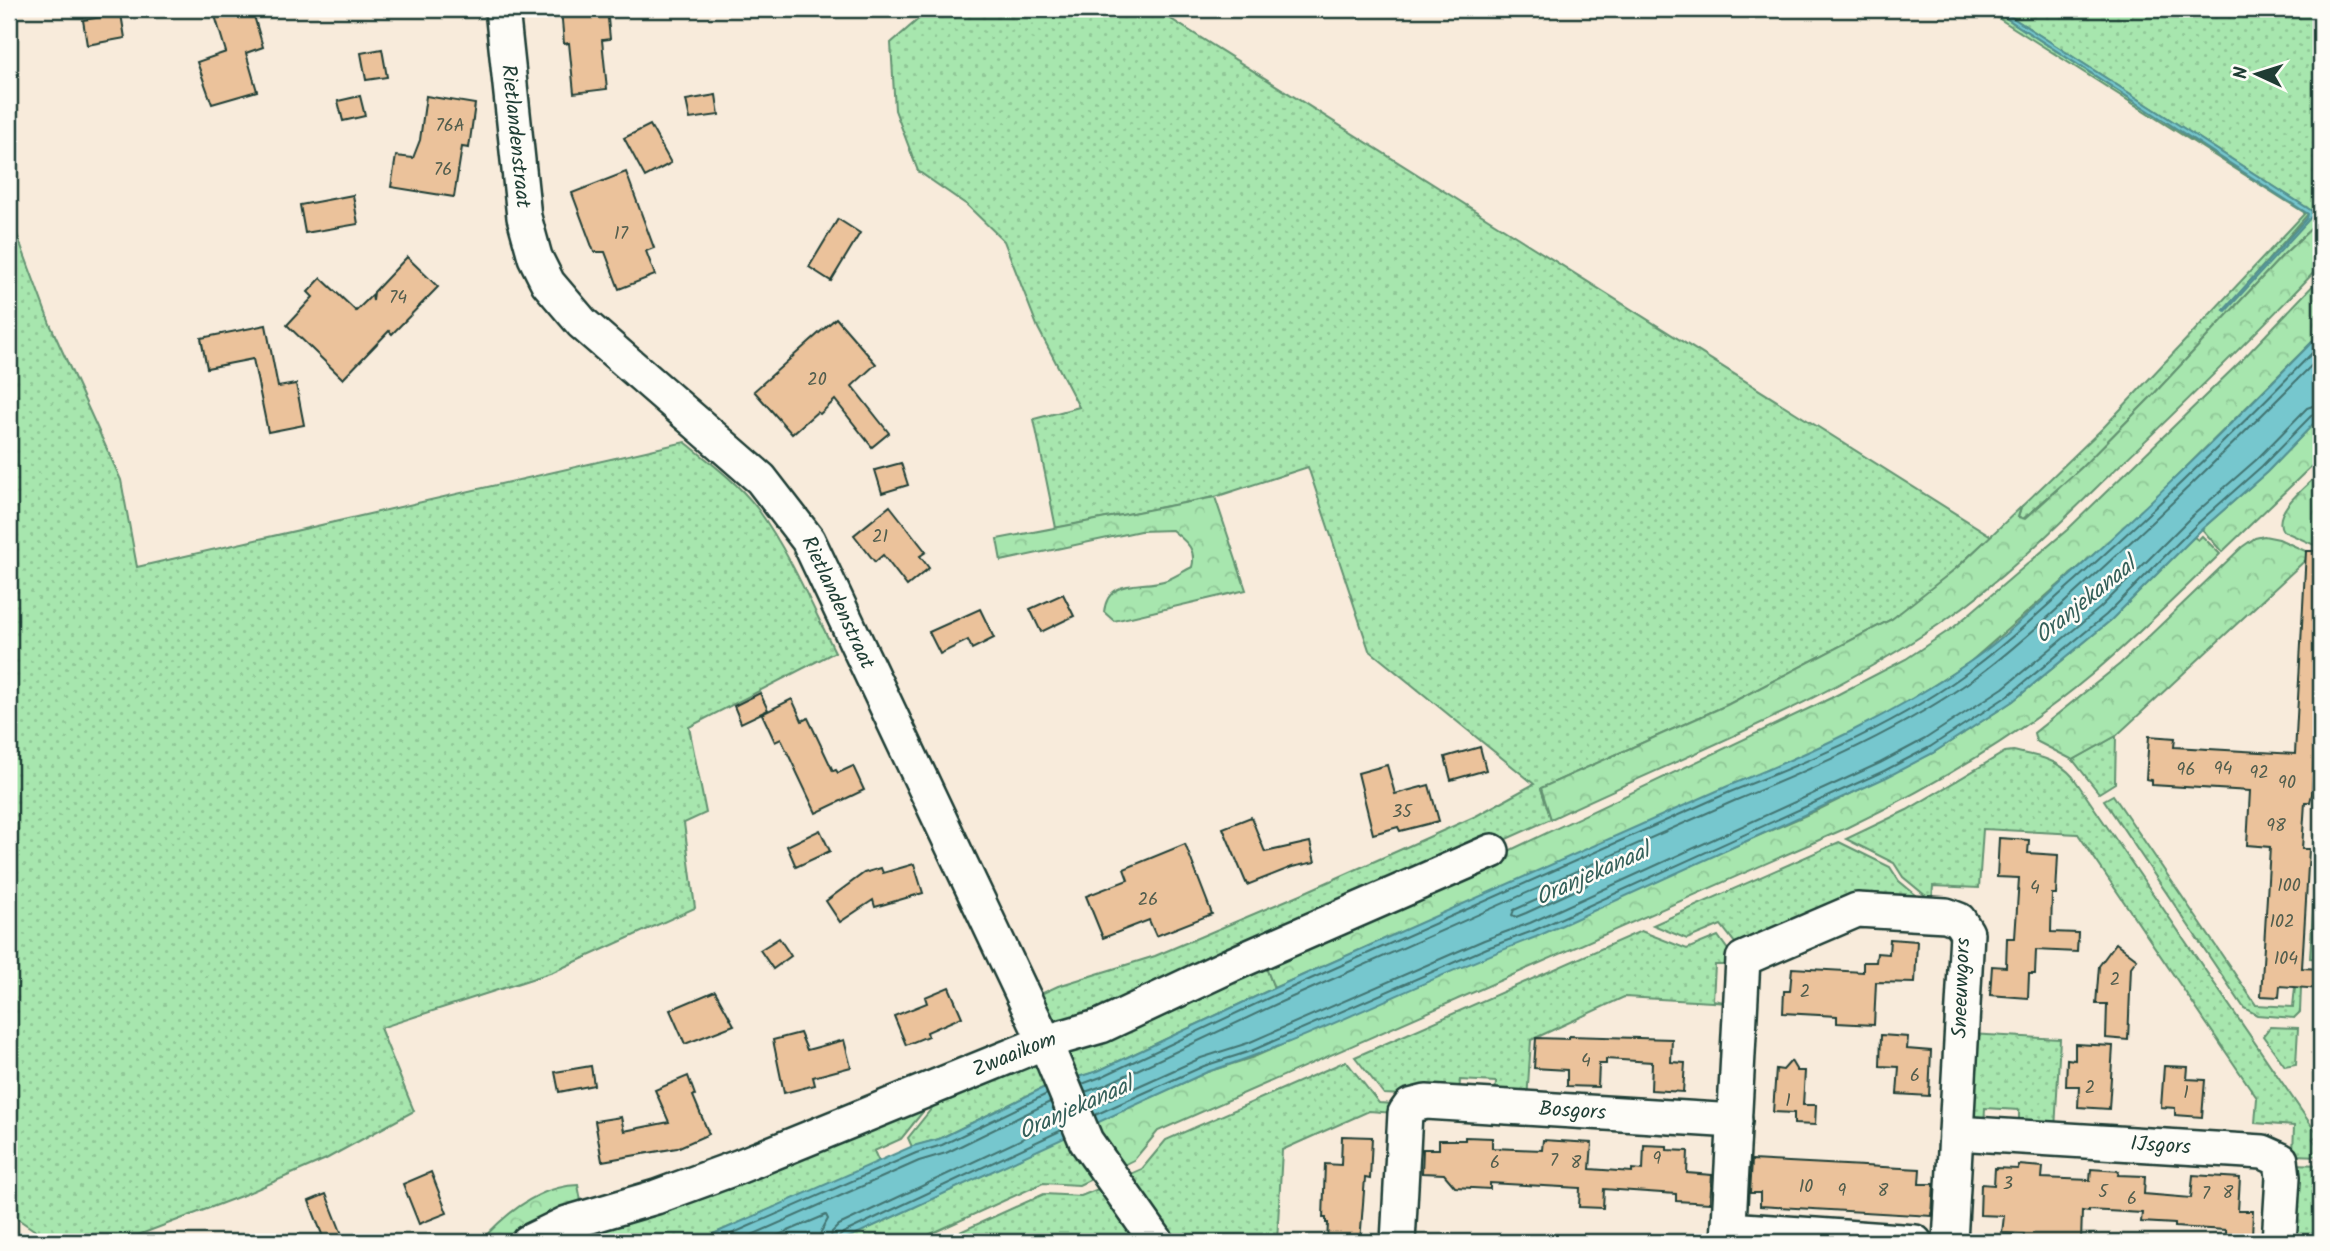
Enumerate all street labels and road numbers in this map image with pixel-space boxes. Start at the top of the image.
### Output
street label: Rietlandenstraat [491,63,540,211]
street label: Rietlandenstraat [792,530,884,676]
street label: Sneeuwgors [1944,937,1980,1039]
street label: Zwaaikom [968,1023,1060,1086]
street label: Bosgors [1538,1092,1607,1130]
street label: IJsgors [2129,1127,2192,1164]

